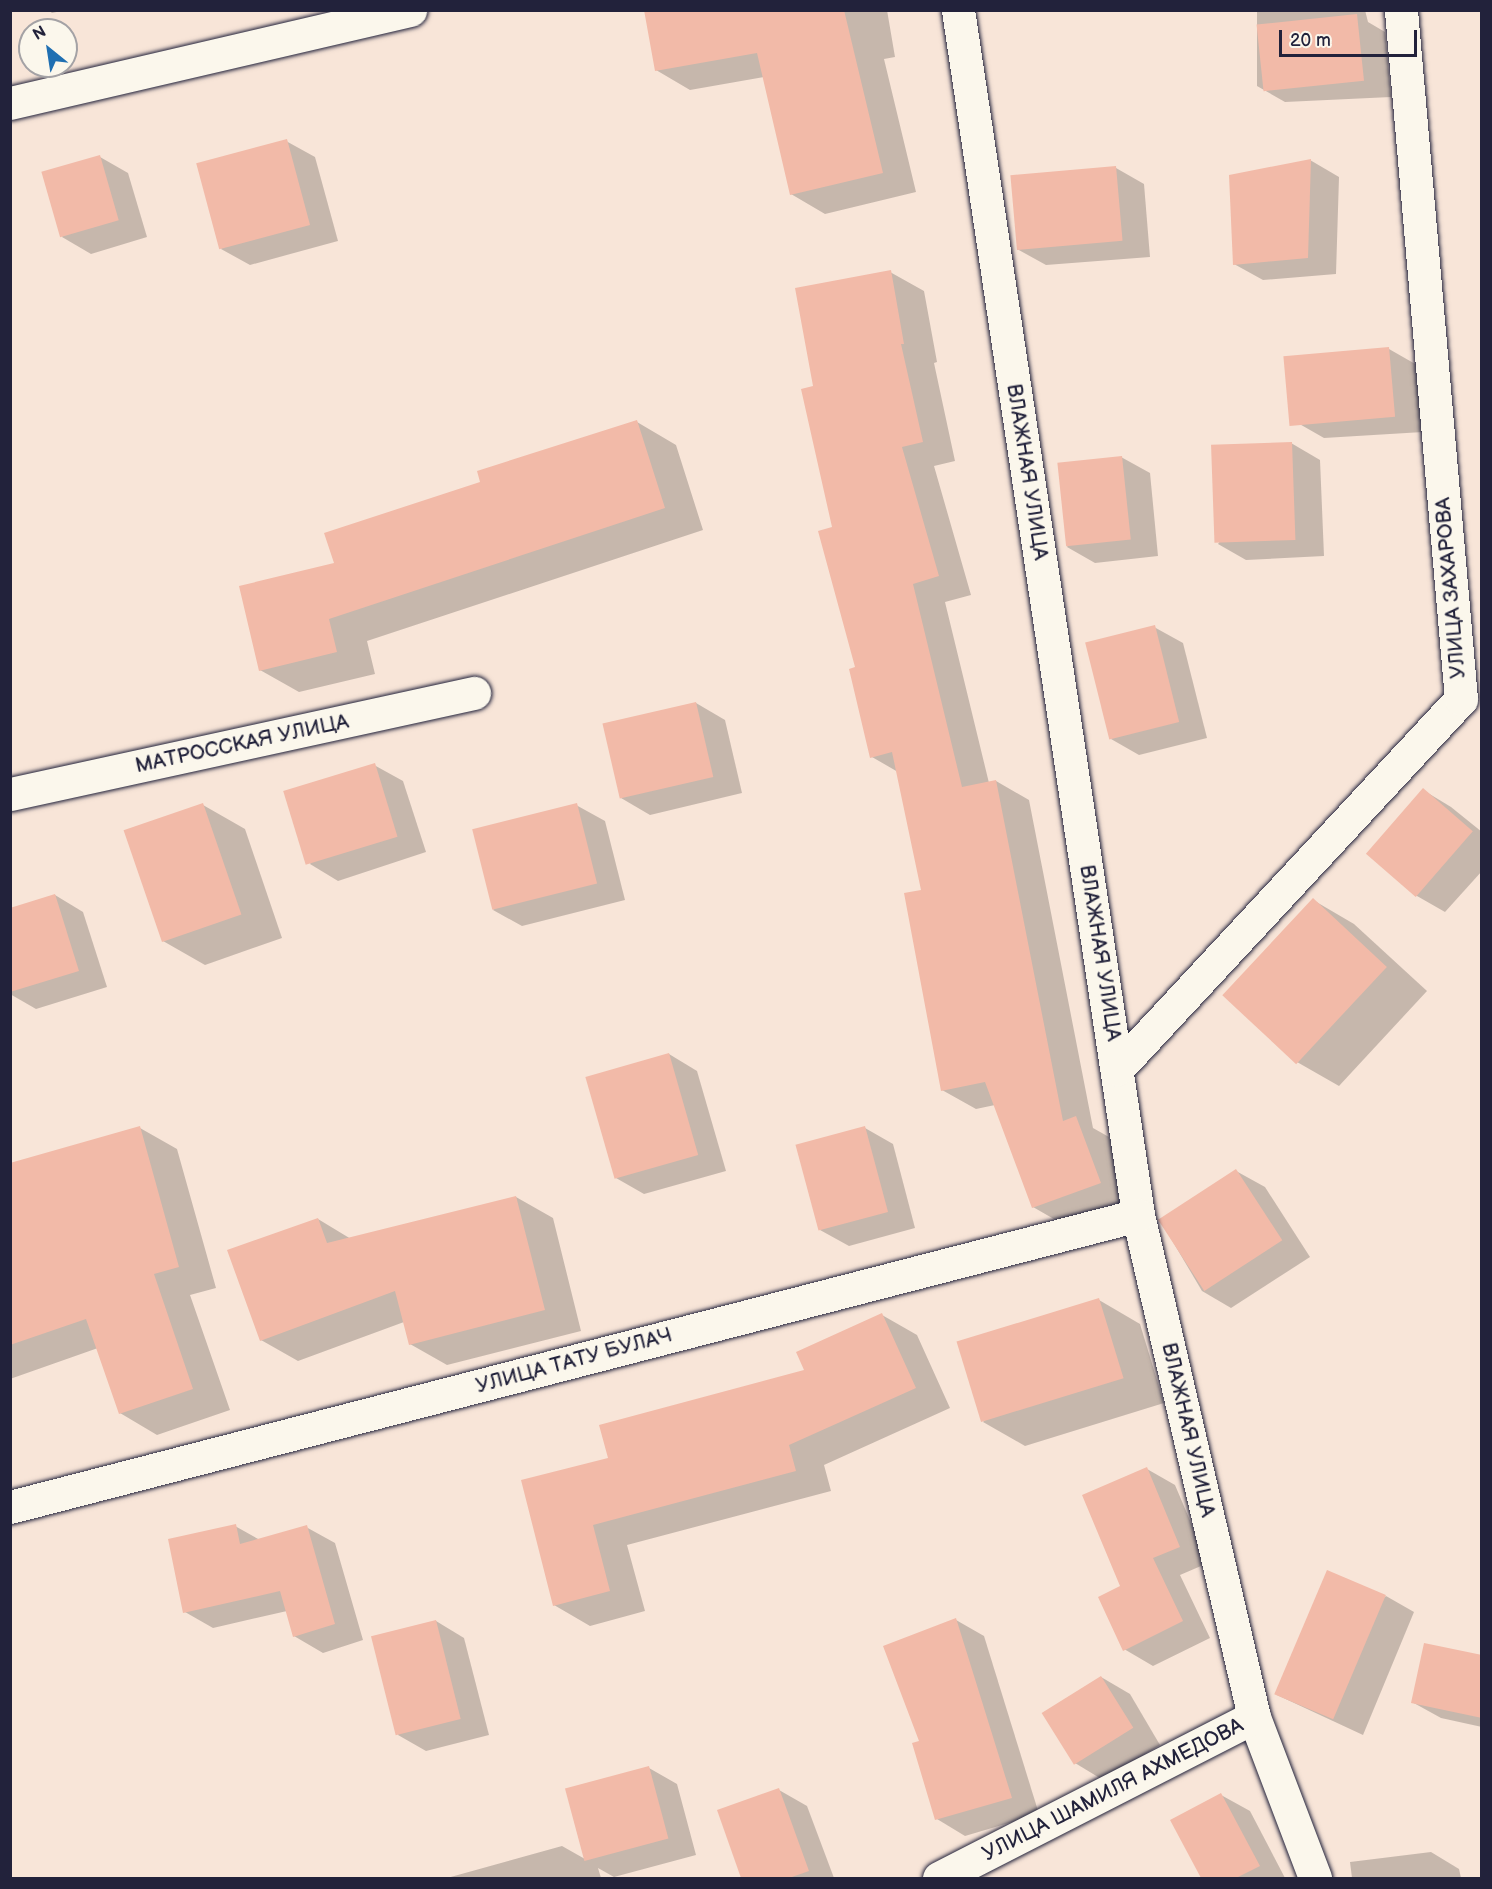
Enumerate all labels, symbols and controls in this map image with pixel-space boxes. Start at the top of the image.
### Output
north arrow [18,18,78,78]
scale bar [1282,18,1420,56]
text: N [30,22,50,45]
text: 20 m [1290,30,1331,51]
street label: ВЛАЖНАЯ УЛИЦА [1001,382,1053,562]
street label: УЛИЦА ЗАХАРОВА [1431,496,1471,680]
street label: МАТРОССКАЯ УЛИЦА [133,709,351,779]
street label: ВЛАЖНАЯ УЛИЦА [1074,863,1126,1043]
street label: УЛИЦА ТАТУ БУЛАЧ [473,1323,675,1399]
street label: ВЛАЖНАЯ УЛИЦА [1156,1340,1220,1520]
street label: УЛИЦА ШАМИЛЯ АХМЕДОВА [978,1713,1248,1867]

